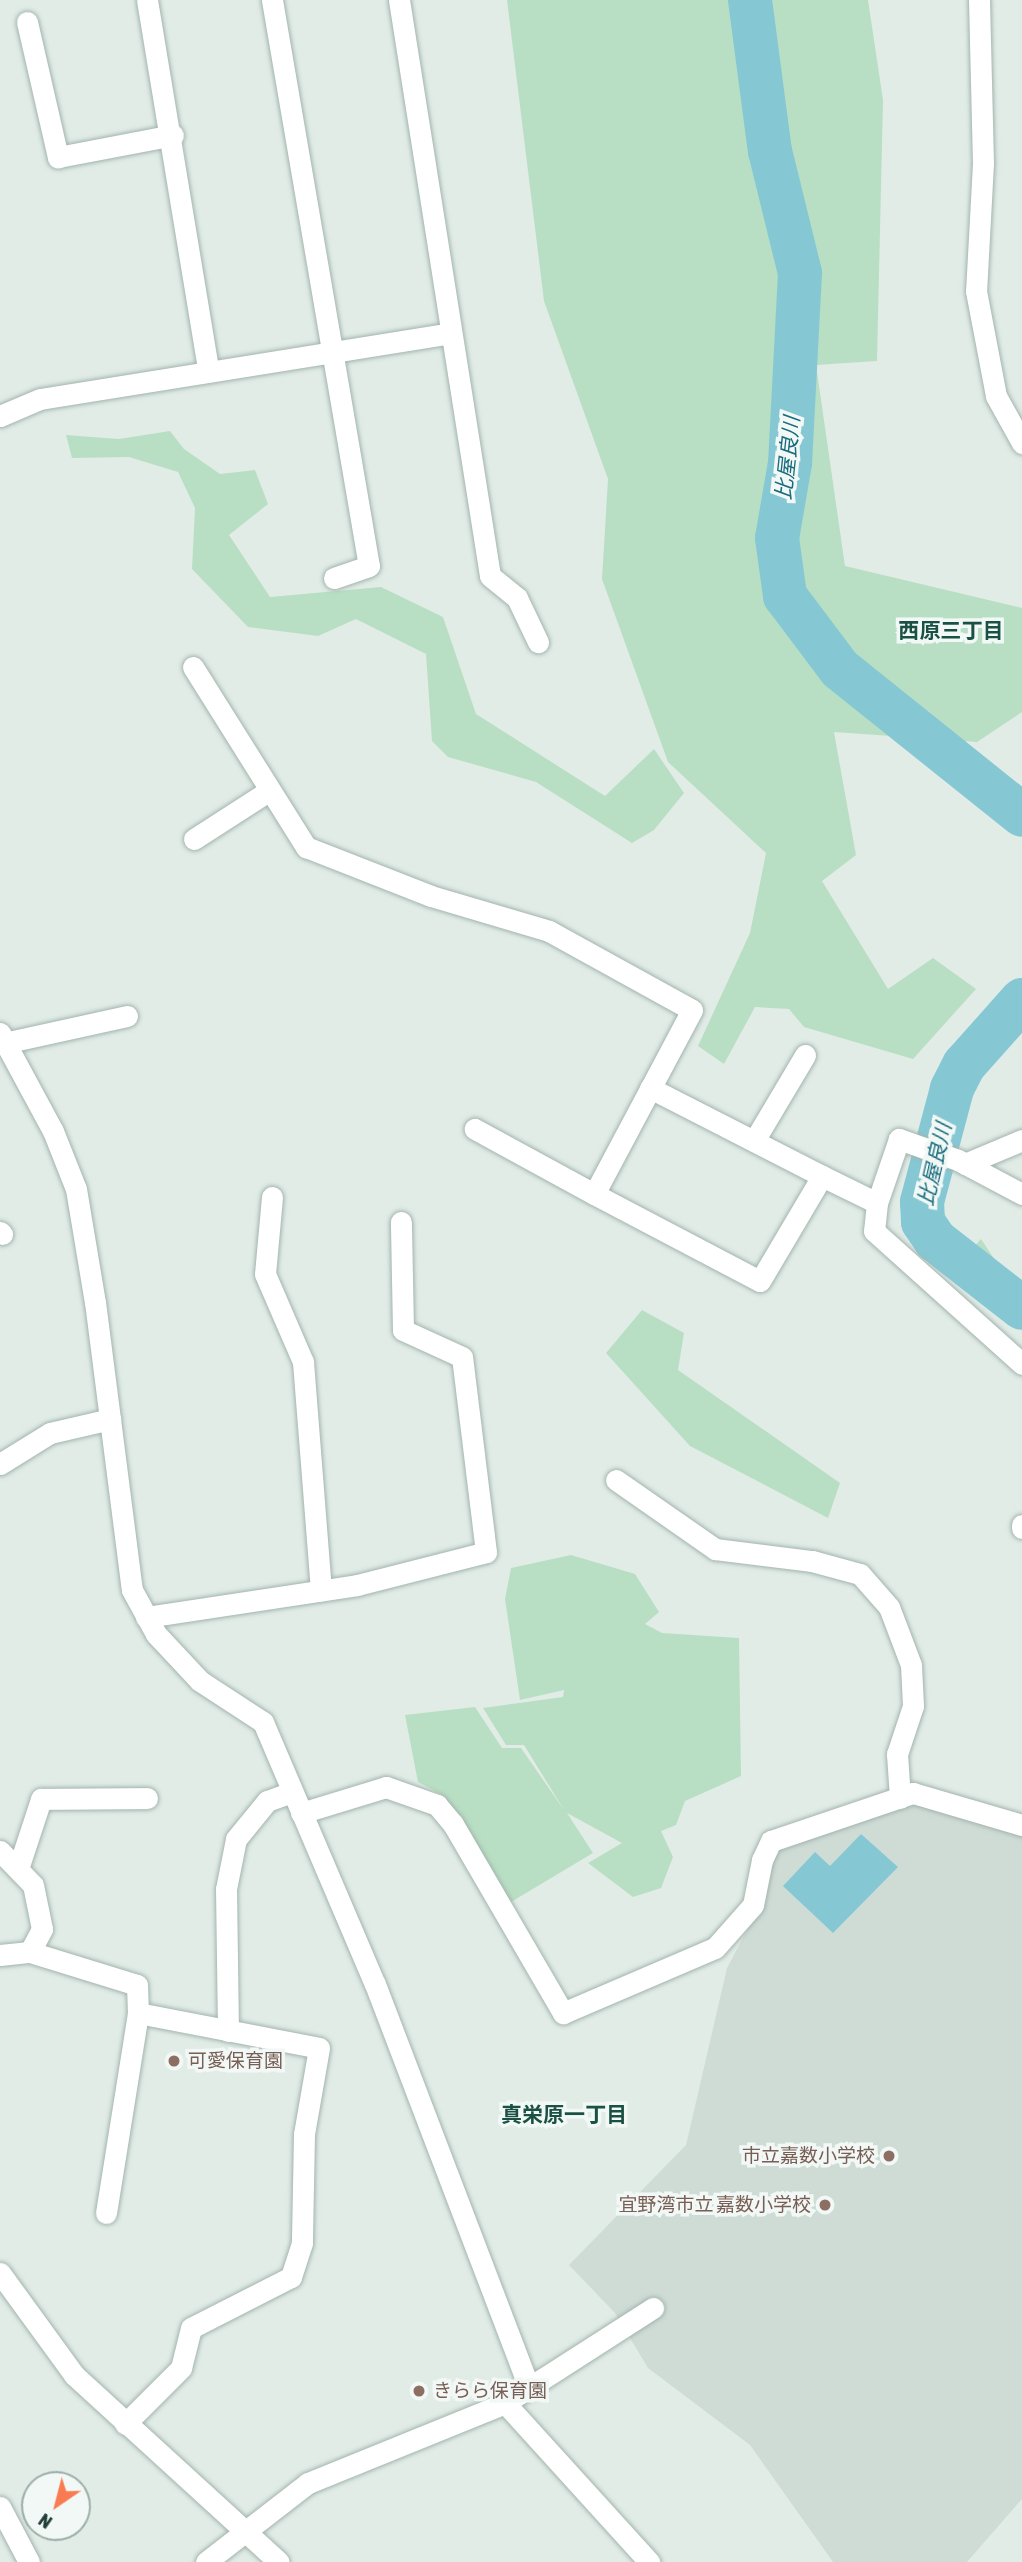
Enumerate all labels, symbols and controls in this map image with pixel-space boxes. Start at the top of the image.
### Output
water label: 比屋良川 [770,415,804,501]
district label: 西原三丁目 [899,617,1003,643]
water label: 比屋良川 [912,1120,956,1208]
place label: 可愛保育園 [188,2050,283,2072]
marker: 可愛保育園 [166,2053,182,2069]
district label: 真栄原一丁目 [501,2101,627,2127]
place label: 市立嘉数小学校 [742,2145,875,2167]
marker: 市立嘉数小学校 [881,2148,897,2164]
place label: 宜野湾市立 嘉数小学校 [618,2194,811,2216]
marker: 宜野湾市立 嘉数小学校 [817,2197,833,2213]
place label: きらら保育園 [433,2380,547,2402]
marker: きらら保育園 [411,2383,427,2399]
north arrow [21,2471,91,2541]
text: N [34,2509,56,2534]

